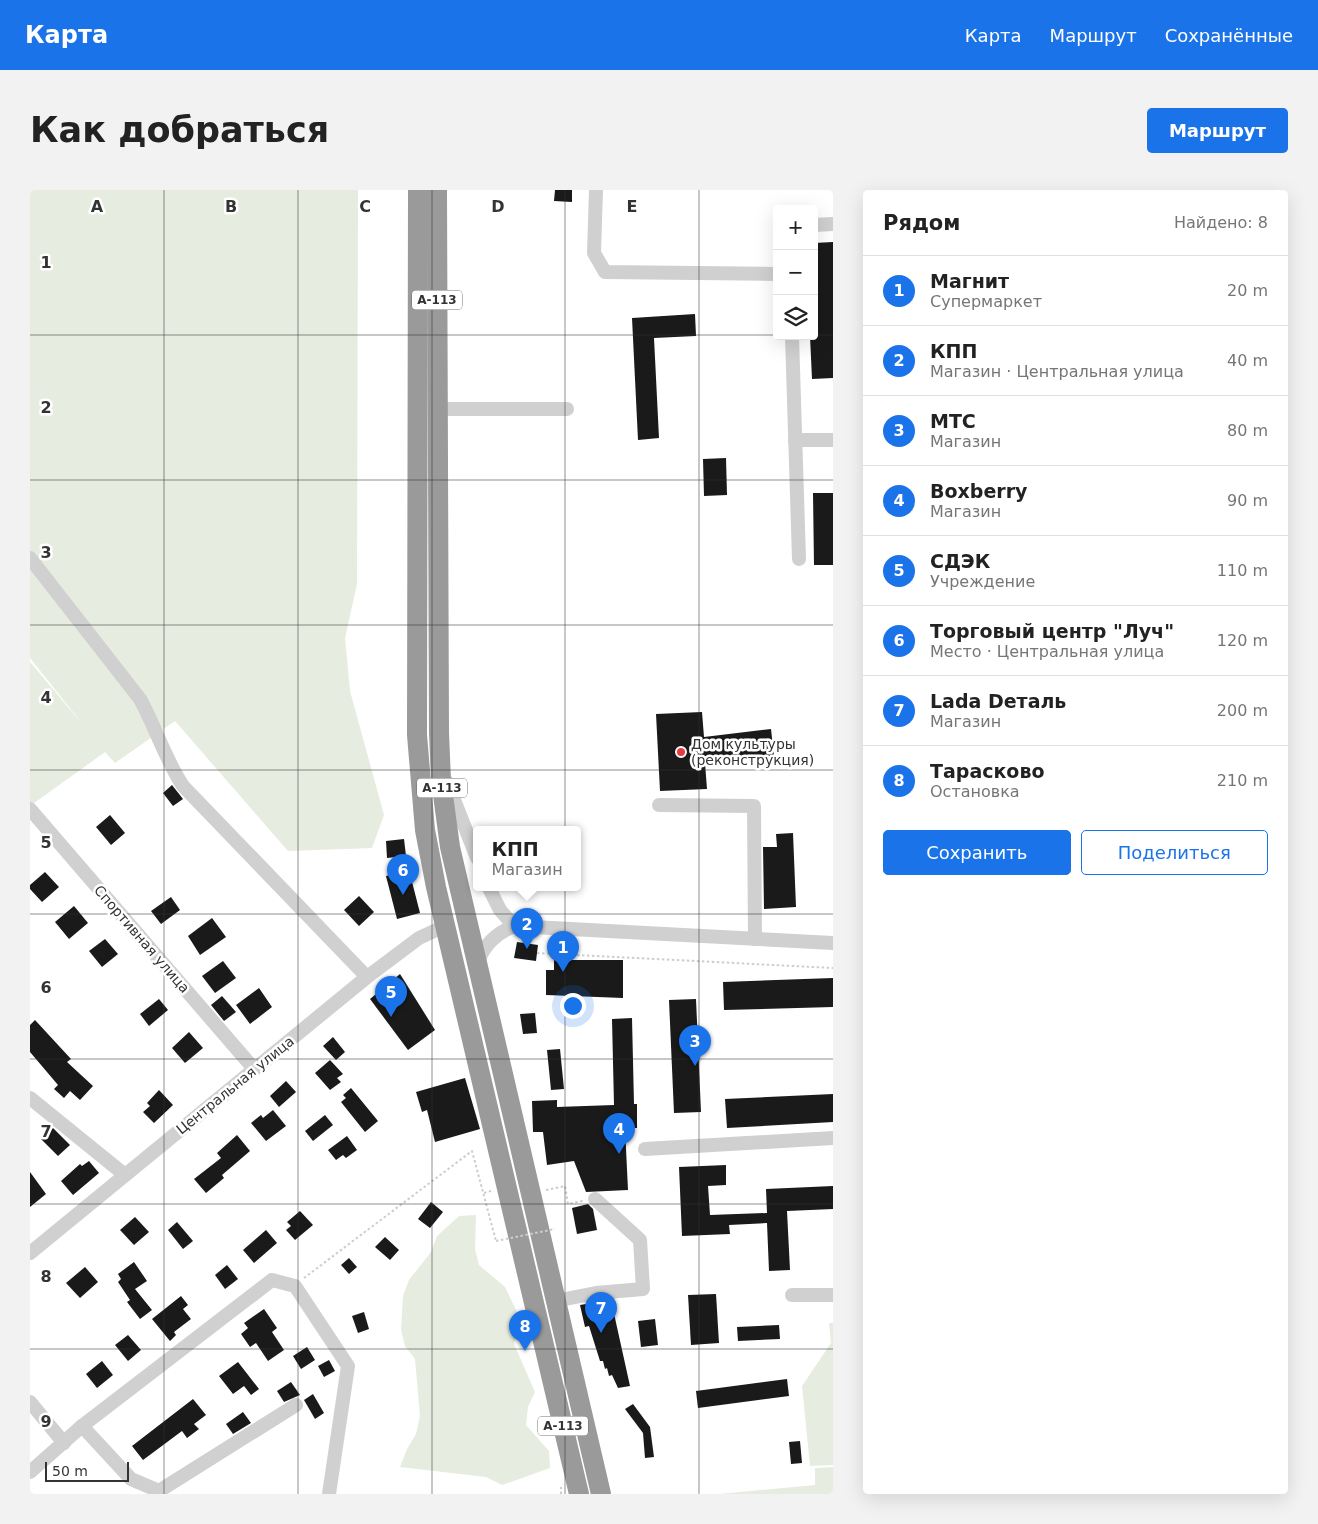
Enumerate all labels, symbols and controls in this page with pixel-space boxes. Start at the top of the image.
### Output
text: Карта [25,21,108,49]
text: Карта [965,25,1022,46]
text: Маршрут [1050,25,1137,46]
text: Сохранённые [1165,25,1293,46]
button: Маршрут [1147,108,1288,153]
text: Как добраться [30,110,329,150]
text: A [91,197,104,216]
text: B [225,197,237,216]
text: C [359,197,371,216]
text: D [491,197,505,216]
text: E [627,197,637,216]
map controls [773,205,818,340]
button: + [773,205,818,250]
text: Рядом [883,211,960,235]
text: Найдено: 8 [1174,213,1268,232]
button: − [773,250,818,295]
text: 1 [40,253,52,272]
text: Магнит [930,270,1009,292]
text: 1 [893,281,905,300]
text: 20 m [1227,281,1268,300]
road number: А-113 [412,290,462,310]
text: Супермаркет [930,292,1042,311]
button: layers [773,295,818,340]
text: КПП [930,340,977,362]
text: 2 [893,351,905,370]
text: 40 m [1227,351,1268,370]
text: Магазин · Центральная улица [930,362,1184,381]
text: 2 [40,398,52,417]
text: МТС [930,410,976,432]
text: 3 [893,421,905,440]
text: 80 m [1227,421,1268,440]
text: Магазин [930,432,1001,451]
text: Boxberry [930,480,1027,502]
text: 4 [893,491,905,510]
text: 90 m [1227,491,1268,510]
text: Магазин [930,502,1001,521]
text: 3 [40,543,52,562]
text: СДЭК [930,550,990,572]
text: 5 [893,561,905,580]
text: 110 m [1217,561,1268,580]
text: Учреждение [930,572,1035,591]
text: Торговый центр "Луч" [930,620,1174,642]
text: 6 [893,631,905,650]
text: 120 m [1217,631,1268,650]
text: Место · Центральная улица [930,642,1164,661]
text: 4 [40,688,52,707]
text: Lada Dеталь [930,690,1066,712]
text: 7 [893,701,905,720]
text: 200 m [1217,701,1268,720]
text: Магазин [930,712,1001,731]
place label: Дом культуры (реконструкция) [691,736,814,768]
marker: Дом культуры (реконструкция) [675,746,687,758]
text: Тарасково [930,760,1045,782]
text: 8 [893,771,905,790]
text: 210 m [1217,771,1268,790]
road number: А-113 [417,778,467,798]
text: Остановка [930,782,1020,801]
popup [473,826,581,891]
button: Сохранить [883,830,1071,875]
button: Поделиться [1081,830,1268,875]
text: 5 [40,833,52,852]
text: КПП [491,838,539,860]
pin: 6 [387,854,419,895]
text: Магазин [491,860,563,879]
street label: Спортивная улица [91,882,193,996]
pin: 2 [511,908,543,949]
pin: 1 [547,931,579,972]
pin: 5 [375,976,407,1017]
text: 6 [40,978,52,997]
your location [560,993,586,1019]
pin: 3 [679,1025,711,1066]
street label: Центральная улица [173,1033,297,1137]
pin: 4 [603,1113,635,1154]
text: 7 [40,1122,52,1141]
text: 8 [40,1267,52,1286]
pin: 7 [585,1292,617,1333]
pin: 8 [509,1310,541,1351]
text: 9 [40,1412,52,1431]
road number: А-113 [538,1416,588,1436]
scale bar [45,1459,129,1482]
text: 50 m [52,1463,88,1479]

